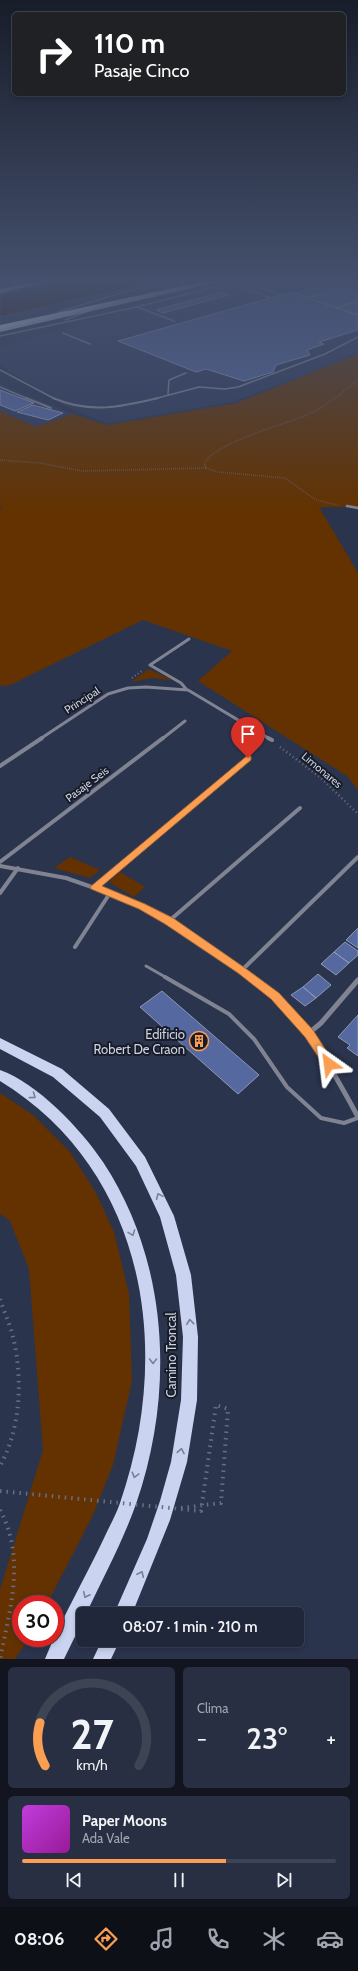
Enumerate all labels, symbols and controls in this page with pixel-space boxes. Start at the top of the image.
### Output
text: 110 m [94,26,165,60]
icon: right [28,28,80,80]
text: Pasaje Cinco [94,60,189,82]
street label: Principal [62,683,103,717]
pin [231,717,265,758]
icon: arrive [237,723,259,745]
street label: Limonares [299,749,345,791]
street label: Pasaje Seis [63,763,112,805]
place label: Edificio Robert De Craon [93,1026,185,1057]
building icon: Edificio Robert De Craon [188,1030,210,1052]
position arrow [308,1043,350,1085]
one-way arrow [28,1091,35,1098]
one-way arrow [156,1193,164,1200]
one-way arrow [127,1230,136,1237]
street label: Camino Troncal [163,1312,179,1398]
one-way arrow [186,1319,195,1325]
one-way arrow [149,1358,157,1364]
one-way arrow [177,1448,185,1454]
one-way arrow [131,1471,140,1478]
one-way arrow [136,1571,144,1578]
one-way arrow [83,1591,91,1599]
speed limit sign: 30 [12,1595,64,1647]
text: 08:07 · 1 min · 210 m [122,1618,258,1636]
text: Clima [197,1700,228,1716]
text: 27 [70,1708,113,1758]
text: 23° [246,1720,287,1757]
text: − [197,1725,207,1752]
text: + [326,1725,336,1752]
text: km/h [76,1755,107,1773]
text: Paper Moons [82,1812,167,1830]
text: Ada Vale [82,1830,130,1846]
icon: previous [63,1869,85,1891]
icon: pause [168,1869,190,1891]
icon: next [273,1869,295,1891]
icon: directions [92,1925,120,1953]
icon: music [148,1925,176,1953]
icon: phone [204,1925,232,1953]
icon: climate [260,1925,288,1953]
icon: car [316,1925,344,1953]
text: 08:06 [14,1928,64,1950]

